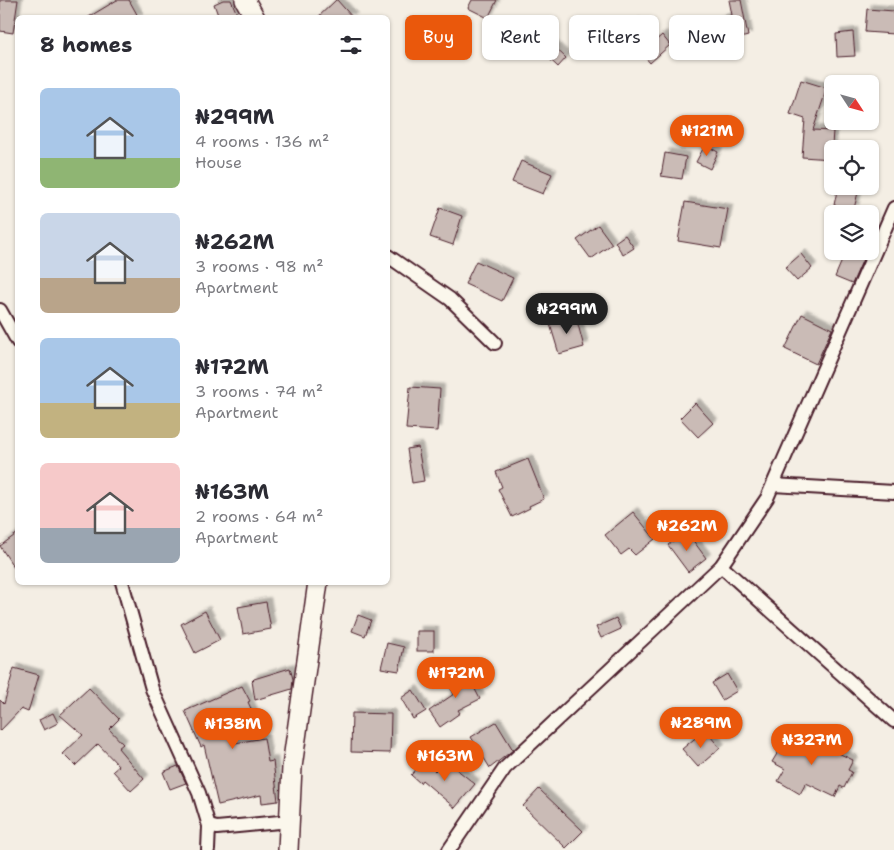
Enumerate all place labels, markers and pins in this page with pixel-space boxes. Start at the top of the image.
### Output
pin: ₦121M [672,114,742,157]
pin: ₦299M [532,292,602,335]
pin: ₦262M [652,510,722,552]
pin: ₦172M [421,656,491,699]
pin: ₦289M [666,706,736,749]
pin: ₦138M [198,708,268,750]
pin: ₦327M [777,724,847,766]
pin: ₦163M [410,740,480,782]

